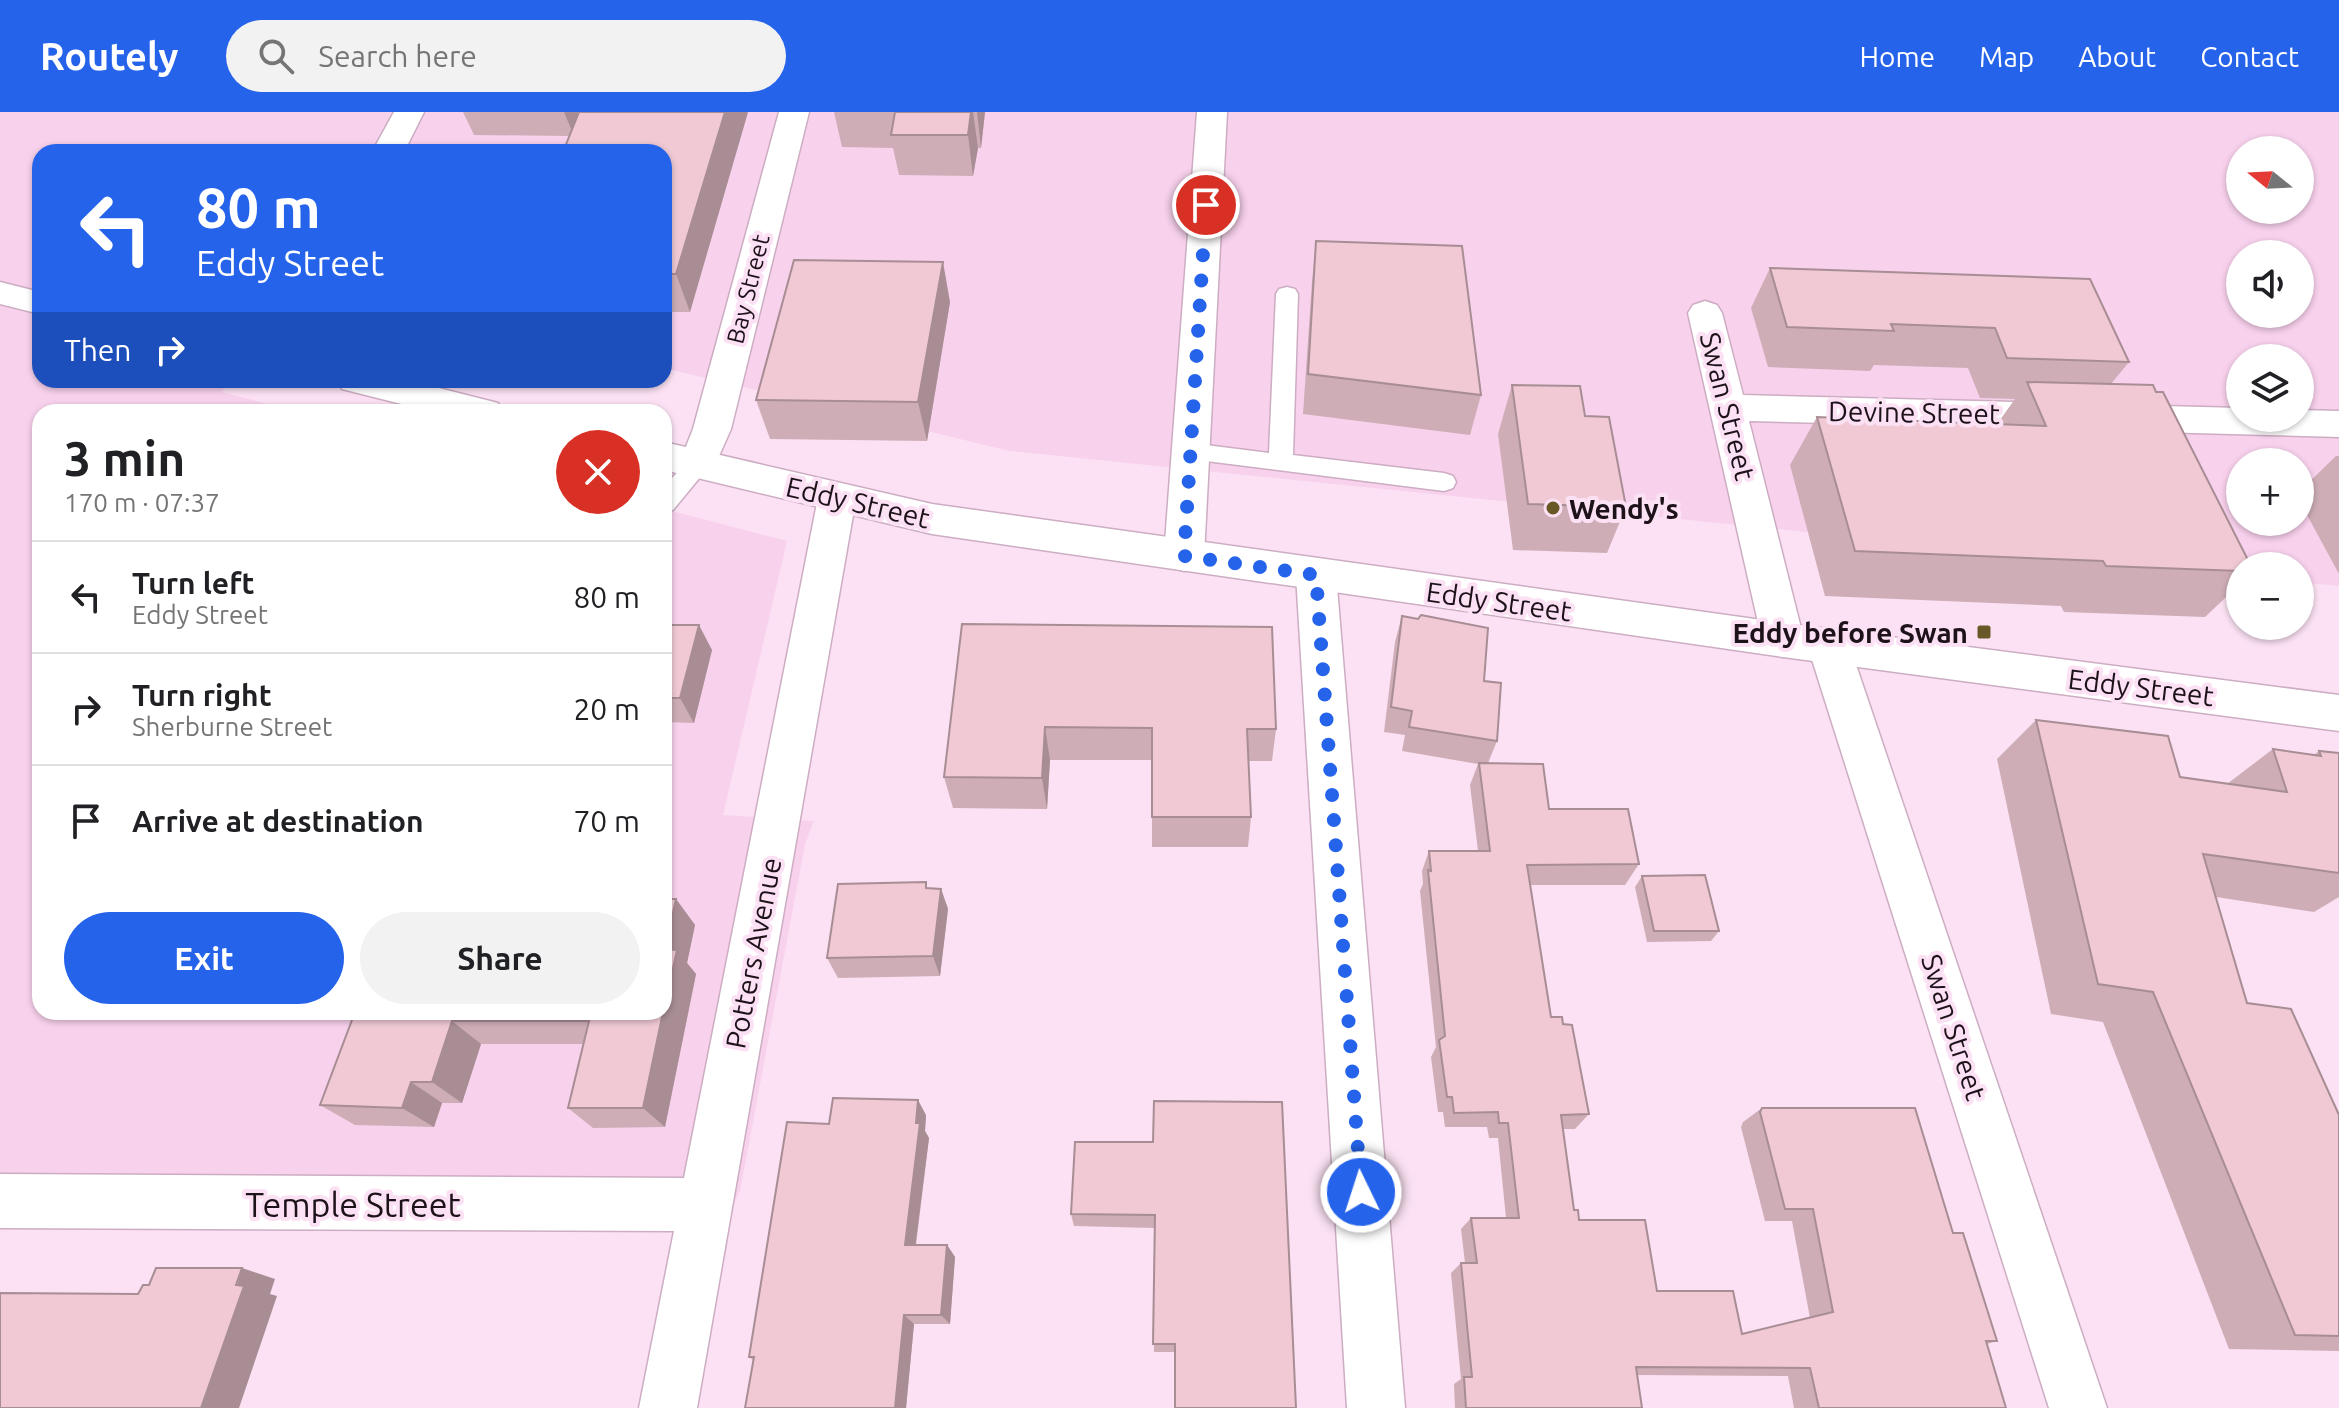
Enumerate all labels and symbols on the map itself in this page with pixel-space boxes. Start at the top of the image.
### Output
north arrow [2226,136,2314,224]
pin [1172,171,1240,239]
street label: Bay Street [721,231,775,346]
street label: Swan Street [1695,329,1761,483]
street label: Devine Street [1828,395,2000,429]
street label: Eddy Street [783,470,933,534]
place label: Wendy's [1569,493,1679,524]
marker: Wendy's [1544,499,1562,517]
street label: Eddy Street [1424,575,1574,627]
place label: Eddy before Swan [1733,617,1968,648]
marker: Eddy before Swan [1975,623,1993,641]
street label: Eddy Street [2067,663,2215,711]
street label: Potters Avenue [719,855,787,1051]
street label: Swan Street [1916,950,1992,1104]
position arrow [1319,1150,1403,1234]
street label: Temple Street [245,1185,461,1223]

